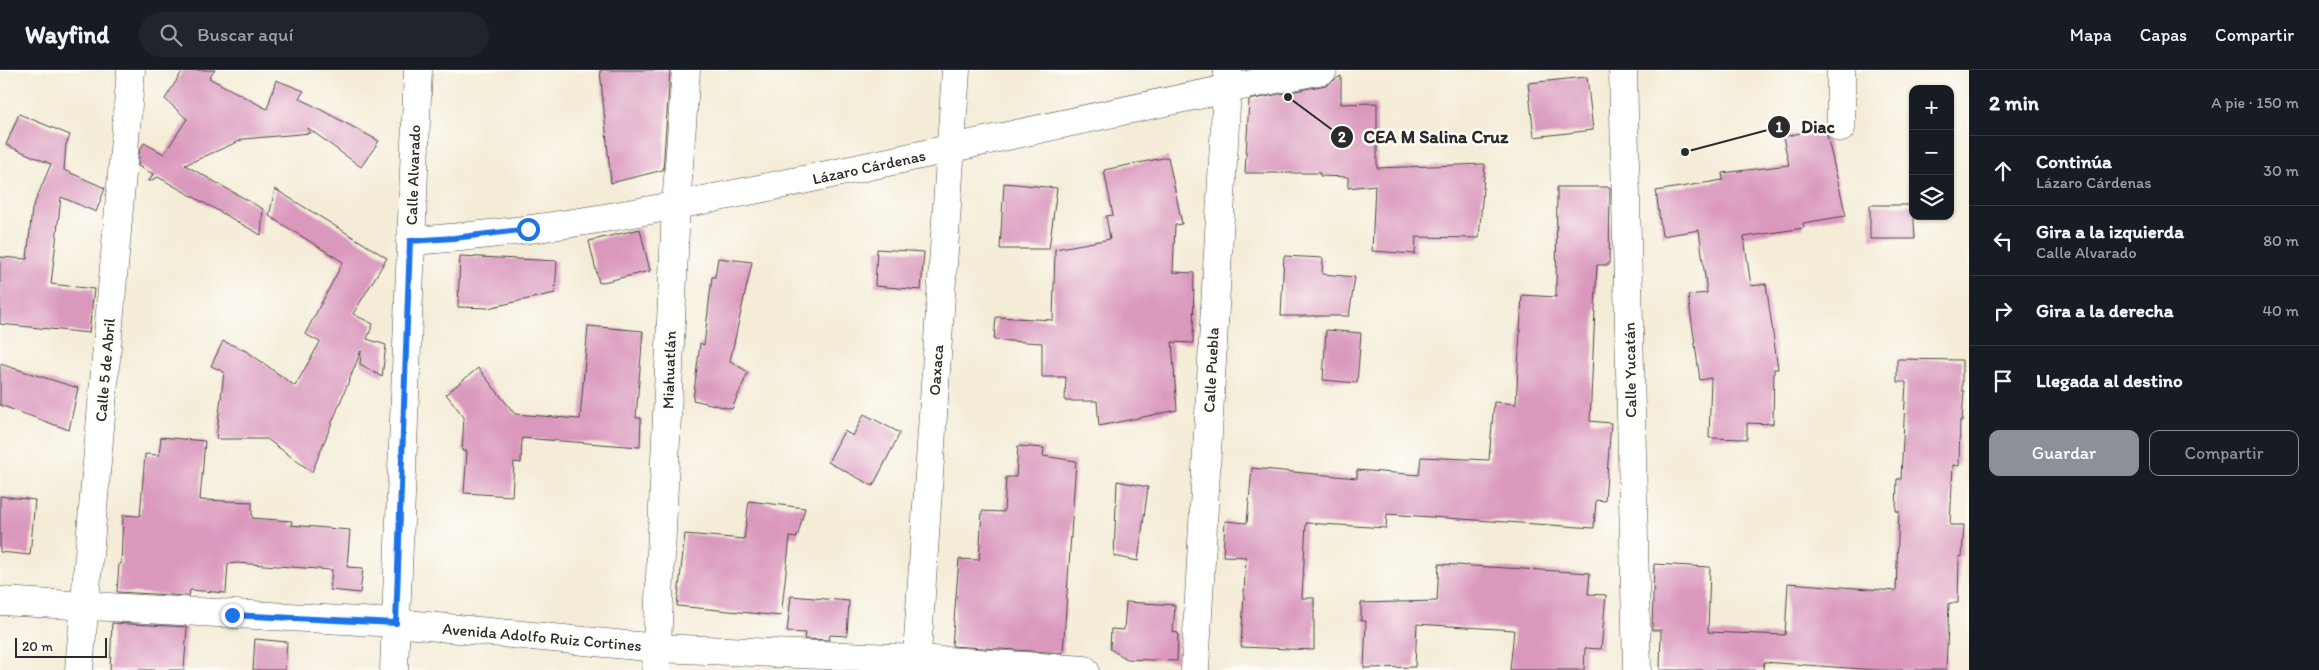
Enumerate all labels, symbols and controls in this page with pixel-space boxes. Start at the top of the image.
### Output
search box [139,12,489,57]
text: Wayfind [25,20,109,49]
icon: search [157,21,185,49]
text: Buscar aquí [197,23,293,46]
text: Mapa [2070,24,2112,46]
text: Capas [2140,24,2187,46]
text: Compartir [2215,24,2294,46]
map controls [1909,85,1954,220]
button: + [1909,85,1954,130]
text: 2 min [1989,90,2039,115]
text: A pie · 150 m [2211,93,2299,112]
callout: Diac [1766,110,1845,143]
text: Diac [1801,116,1835,138]
text: 1 [1776,118,1783,136]
callout: CEA M Salina Cruz [1329,120,1518,153]
street label: Calle Alvarado [402,124,424,226]
text: CEA M Salina Cruz [1364,126,1509,148]
text: 2 [1338,128,1346,146]
button: − [1909,130,1954,175]
street label: Lázaro Cárdenas [811,146,927,188]
text: Continúa [2036,150,2112,173]
icon: ahead [1989,157,2017,185]
text: 30 m [2263,161,2299,180]
text: Lázaro Cárdenas [2036,173,2152,192]
button: layers [1909,175,1954,220]
route start [517,218,540,241]
text: Gira a la izquierda [2036,220,2184,243]
icon: left [1989,227,2017,255]
text: 80 m [2263,231,2299,250]
text: Calle Alvarado [2036,243,2137,262]
icon: right [1989,297,2017,325]
text: Gira a la derecha [2036,299,2174,322]
text: 40 m [2262,301,2299,320]
street label: Calle 5 de Abril [91,317,119,423]
street label: Calle Yucatán [1620,322,1640,418]
street label: Calle Puebla [1199,327,1223,413]
street label: Miahuatlán [658,331,680,409]
street label: Oaxaca [925,343,947,396]
icon: arrive [1989,367,2017,395]
text: Llegada al destino [2036,369,2183,392]
button: Guardar [1989,430,2139,476]
button: Compartir [2149,430,2299,476]
route end [221,604,244,627]
street label: Avenida Adolfo Ruiz Cortines [442,619,642,655]
scale bar [15,635,108,658]
text: 20 m [22,638,53,655]

